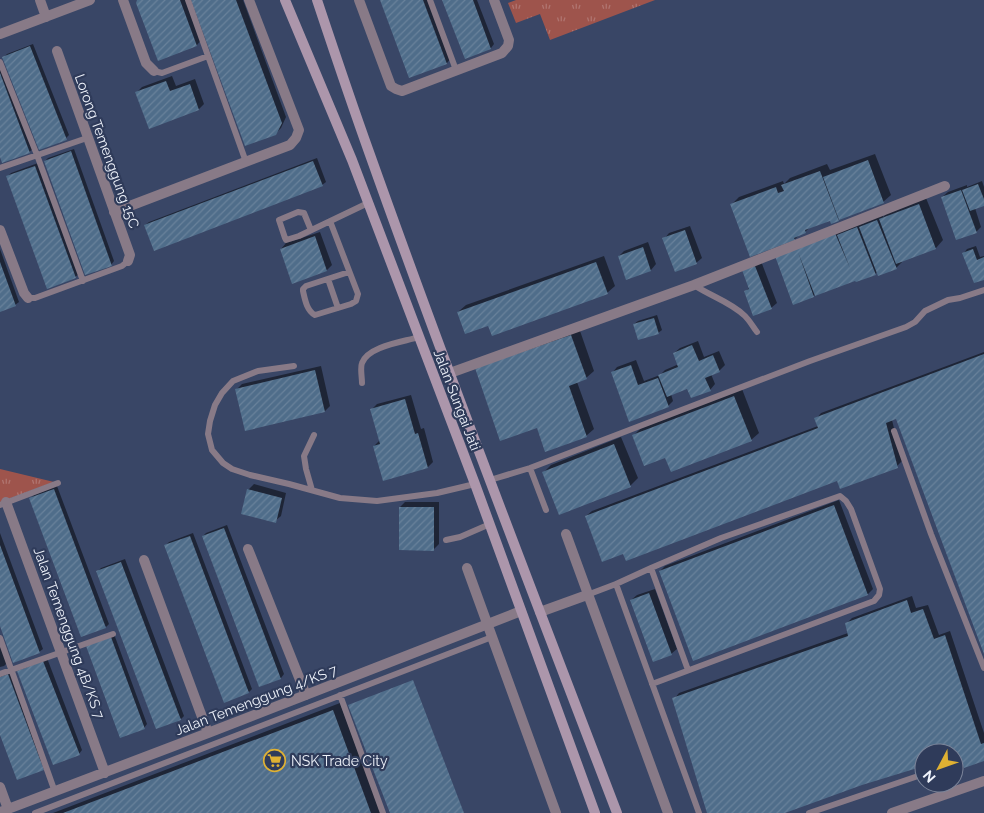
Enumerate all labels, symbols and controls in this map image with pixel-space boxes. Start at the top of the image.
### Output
street label: Lorong Temenggung 15C [72,72,143,231]
street label: Jalan Sungai Jati [430,347,484,453]
street label: Jalan Temenggung 4B/KS 7 [30,545,108,721]
street label: Jalan Temenggung 4/KS 7 [173,662,340,738]
north arrow [914,743,964,793]
supermarket icon: NSK Trade City [263,749,287,773]
place label: NSK Trade City [291,753,388,769]
text: N [920,767,939,786]

